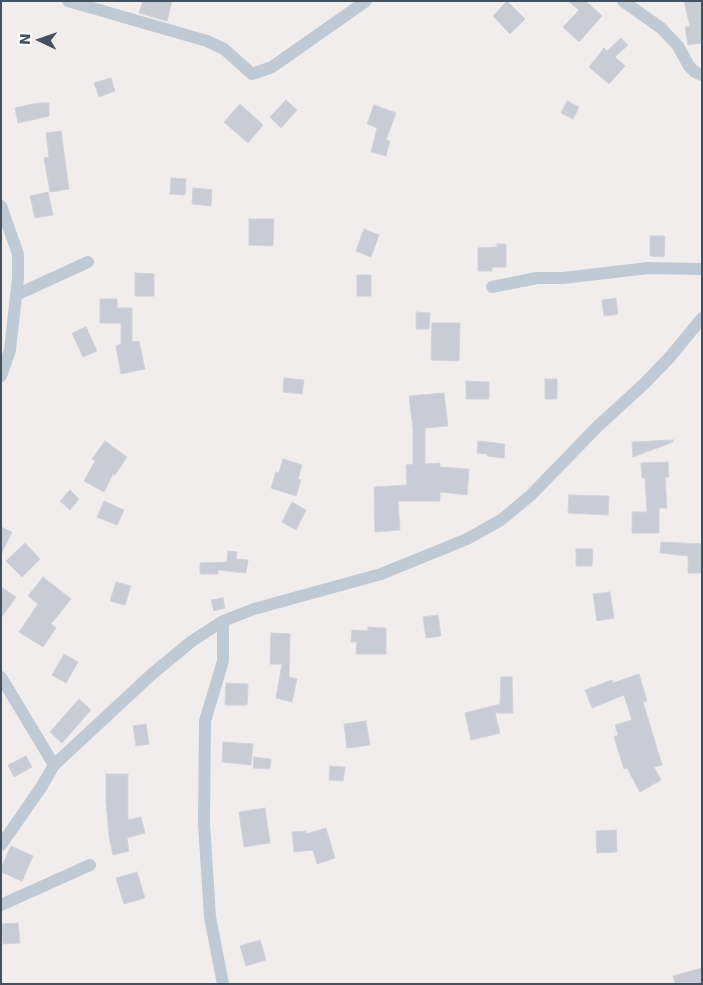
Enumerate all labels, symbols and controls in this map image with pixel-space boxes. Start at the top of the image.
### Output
north arrow [15,15,65,65]
text: N [17,33,33,45]

